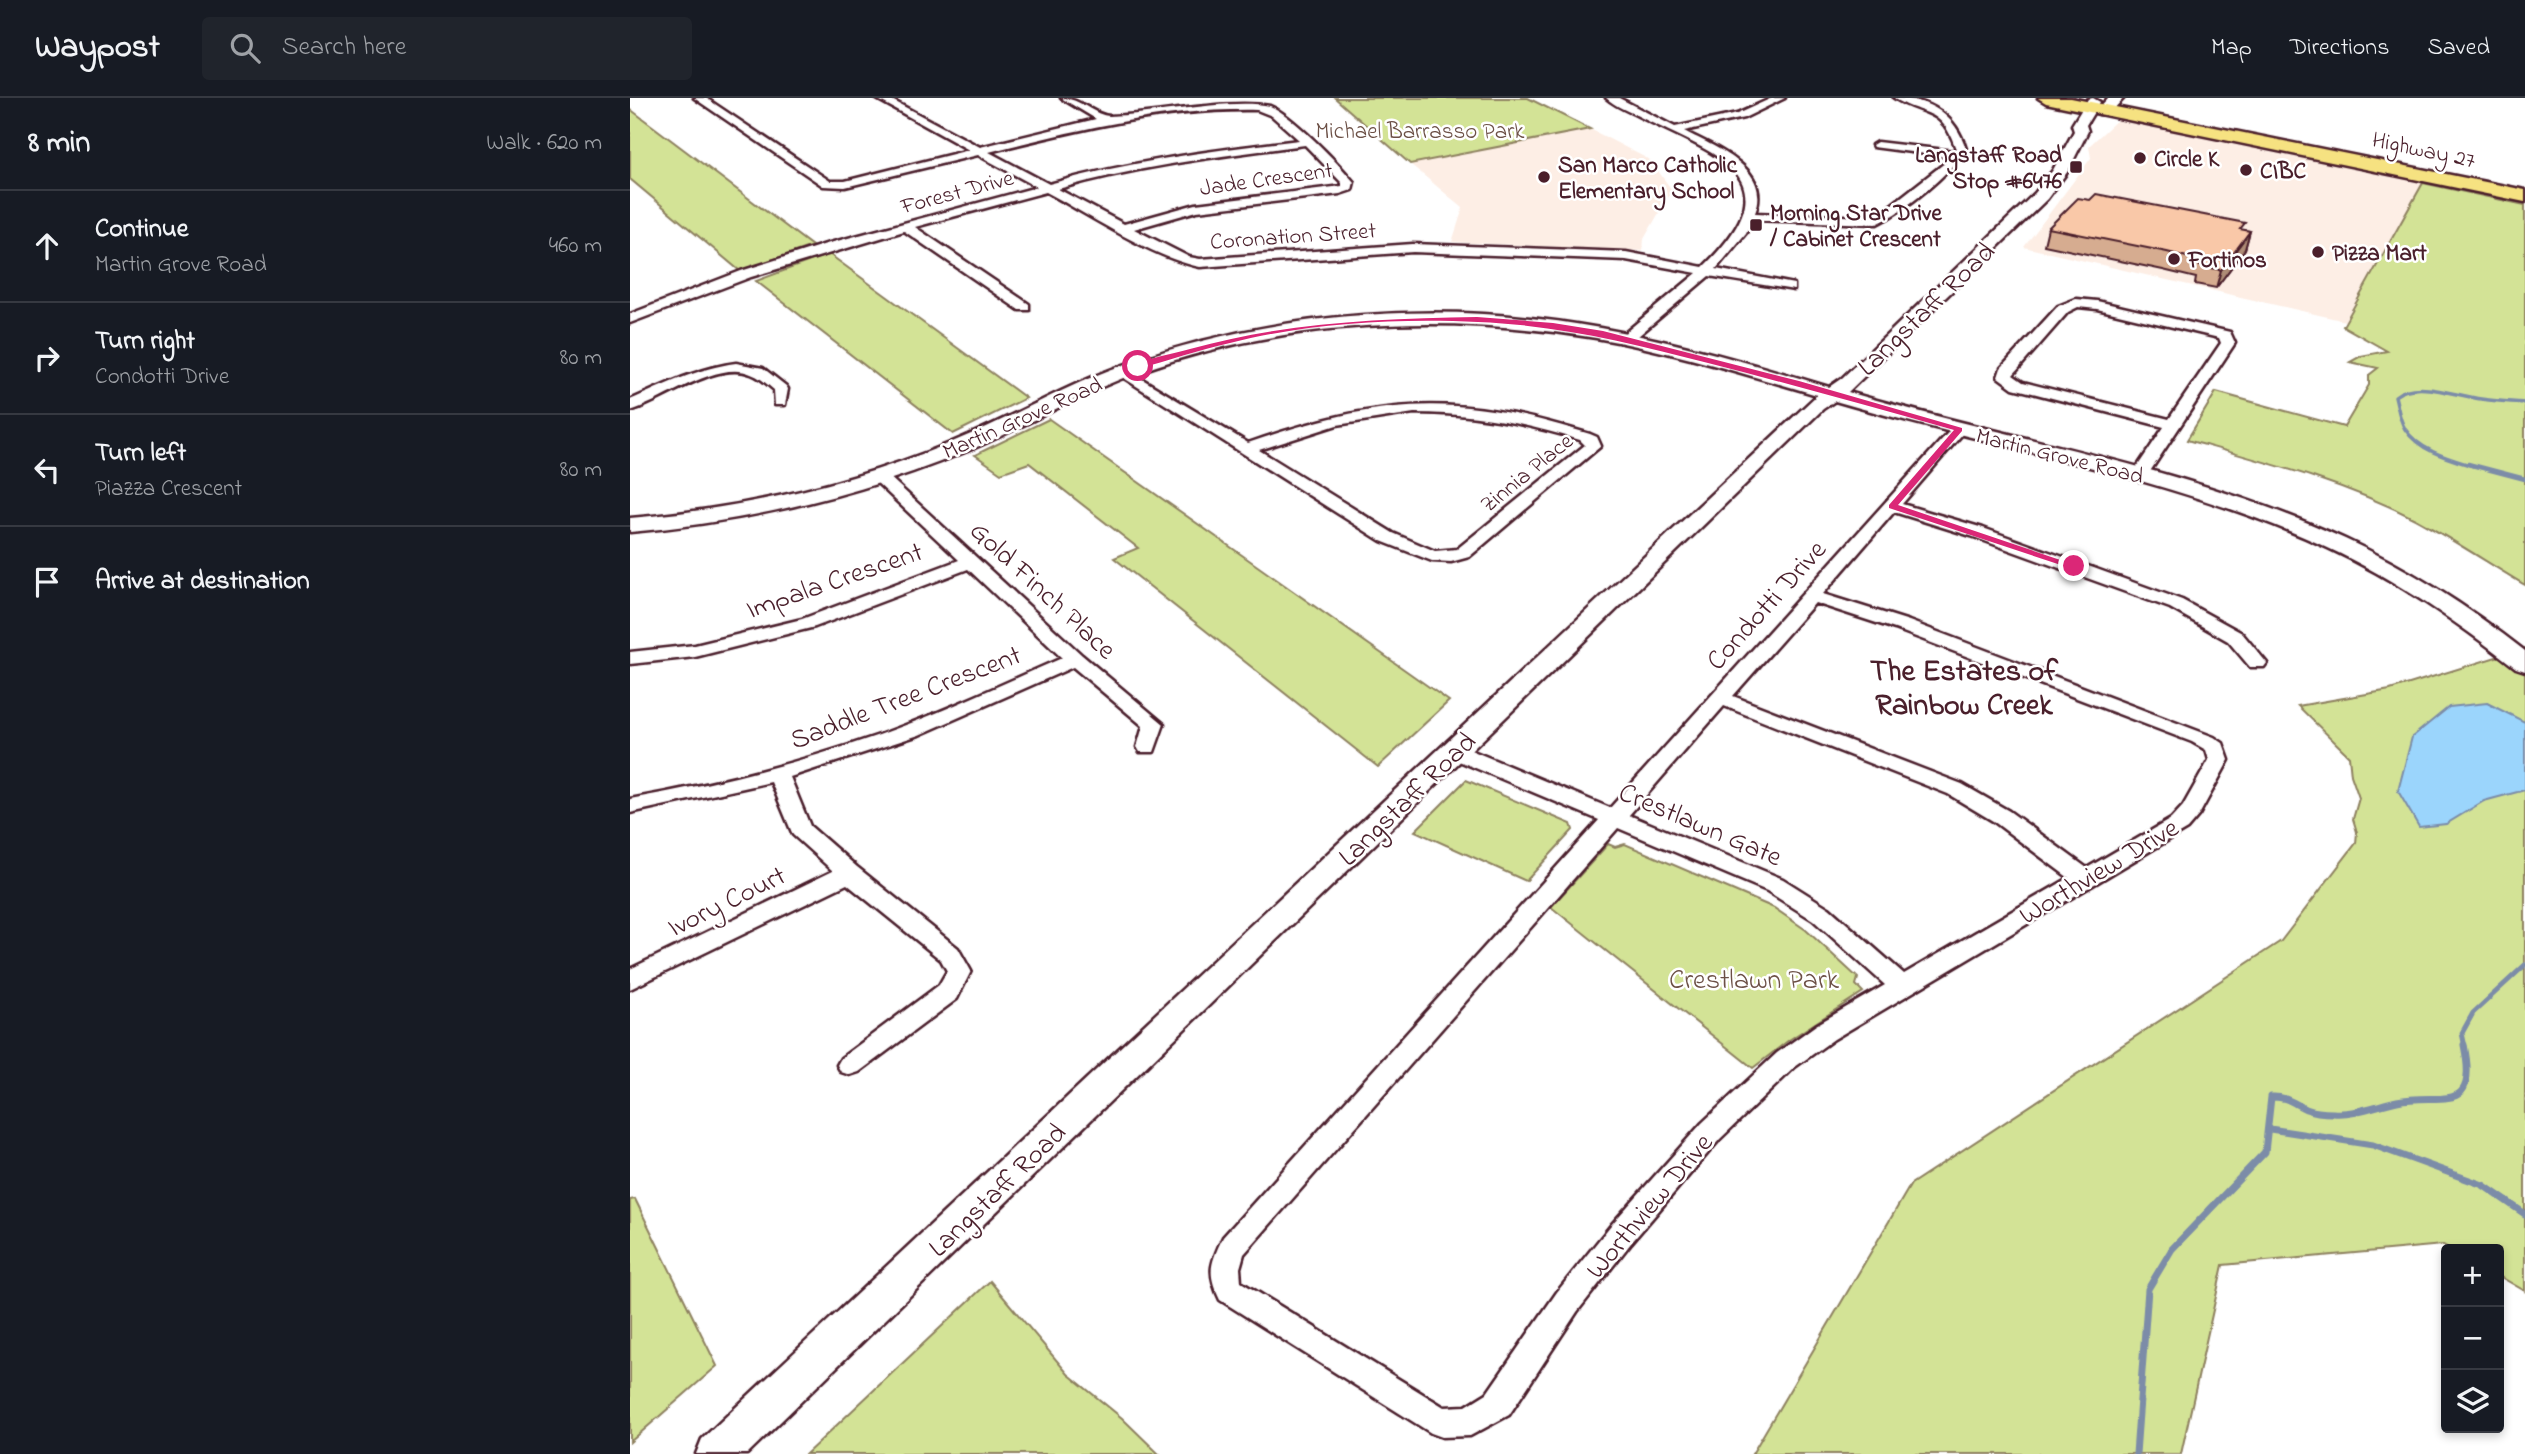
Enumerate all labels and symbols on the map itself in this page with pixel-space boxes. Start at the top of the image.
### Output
park label: Michael Barrasso Park [1316,116,1525,149]
street label: Highway 27 [2368,124,2479,181]
place label: Langstaff Road Stop #6476 [1915,140,2063,199]
place label: Circle K [2154,144,2220,177]
place label: San Marco Catholic Elementary School [1558,150,1738,211]
marker: Circle K [2132,150,2148,166]
street label: Jade Crescent [1198,155,1335,206]
place label: CIBC [2260,156,2307,189]
marker: Langstaff Road Stop #6476 [2068,159,2084,175]
street label: Forest Drive [897,162,1018,225]
marker: CIBC [2238,162,2254,178]
marker: San Marco Catholic Elementary School [1536,169,1552,185]
place label: Morning Star Drive / Cabinet Crescent [1769,198,1942,257]
street label: Coronation Street [1209,215,1378,260]
marker: Morning Star Drive / Cabinet Crescent [1748,217,1764,233]
street label: Langstaff Road [1849,234,2006,387]
place label: Pizza Mart [2332,238,2427,271]
marker: Pizza Mart [2310,244,2326,260]
place label: Fortinos [2187,245,2267,278]
marker: Fortinos [2166,251,2182,267]
route start [1122,350,1153,381]
street label: Martin Grove Road [938,369,1108,469]
street label: Martin Grove Road [1972,421,2147,494]
street label: Zinnia Place [1474,426,1582,522]
street label: Gold Finch Place [959,513,1125,671]
street label: Condotti Drive [1698,532,1838,681]
street label: Impala Crescent [741,533,929,632]
route end [2058,550,2089,581]
street label: Saddle Tree Crescent [785,636,1028,762]
district label: The Estates of Rainbow Creek [1870,651,2059,729]
street label: Langstaff Road [1330,724,1487,877]
street label: Crestlawn Gate [1612,773,1788,879]
street label: Worthview Drive [2012,809,2188,937]
street label: Ivory Court [661,857,794,949]
park label: Crestlawn Park [1669,961,1840,1002]
street label: Langstaff Road [920,1115,1077,1268]
street label: Worthview Drive [1577,1125,1724,1289]

